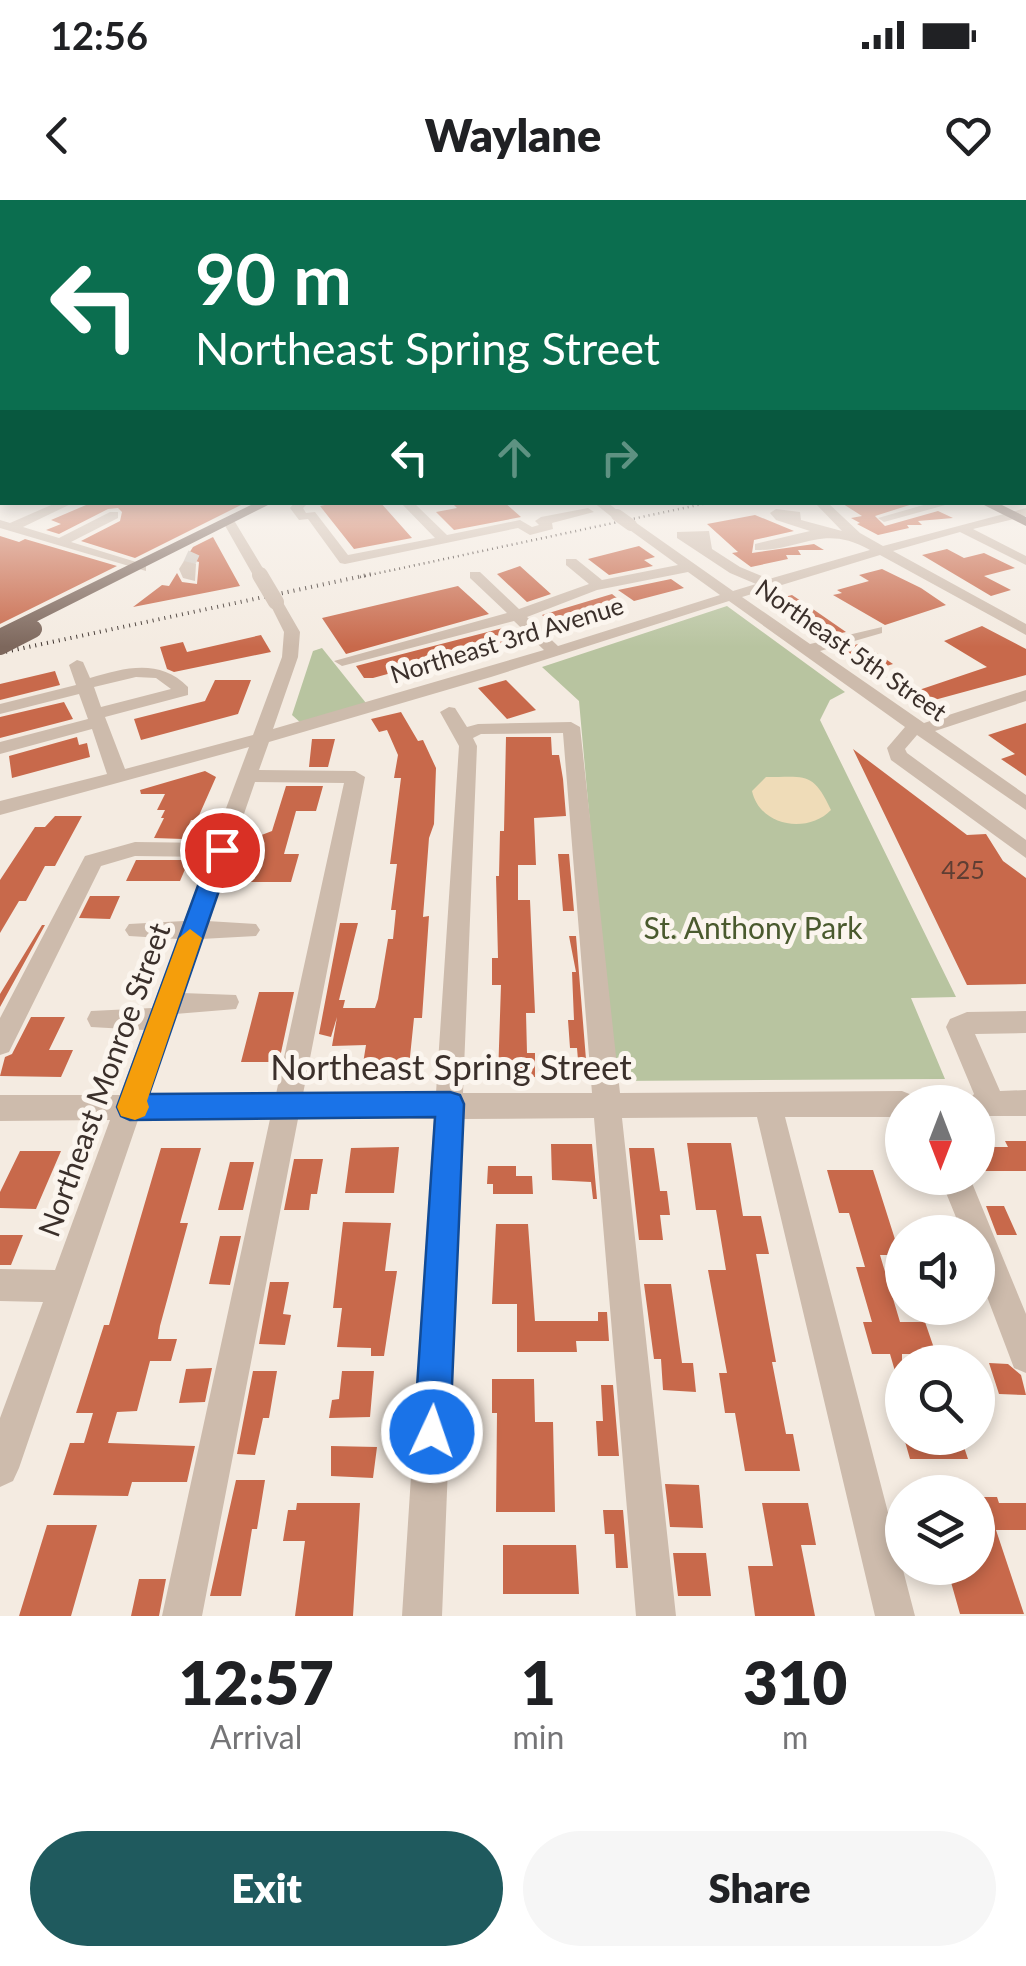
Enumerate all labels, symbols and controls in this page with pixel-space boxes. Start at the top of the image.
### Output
text: 12:56 [50,12,148,58]
icon: back [30,108,85,163]
text: Waylane [425,108,601,162]
icon: heart [941,108,996,163]
text: 90 m [195,236,352,320]
icon: left [30,240,160,370]
text: Northeast Spring Street [195,321,660,375]
icon: left [382,430,437,485]
icon: ahead [487,430,542,485]
icon: right [592,430,647,485]
street label: Northeast 5th Street [750,572,953,726]
street label: Northeast 3rd Avenue [387,589,627,689]
pin [180,808,265,893]
icon: arrive [195,823,250,878]
house number: 425 [941,854,985,884]
park label: St. Anthony Park [644,909,863,945]
street label: Northeast Monroe Street [30,917,177,1241]
street label: Northeast Spring Street [270,1045,632,1087]
north arrow [885,1085,995,1195]
map controls [885,1085,995,1585]
button: sound [885,1215,995,1325]
button: search [885,1345,995,1455]
position arrow [380,1380,484,1484]
button: layers [885,1475,995,1585]
text: 12:57 [179,1646,334,1718]
text: 1 [521,1646,556,1718]
text: 310 [743,1646,847,1718]
text: Arrival [210,1717,302,1756]
text: min [512,1717,564,1756]
text: m [782,1717,808,1756]
button: Exit [30,1831,503,1946]
button: Share [523,1831,996,1946]

